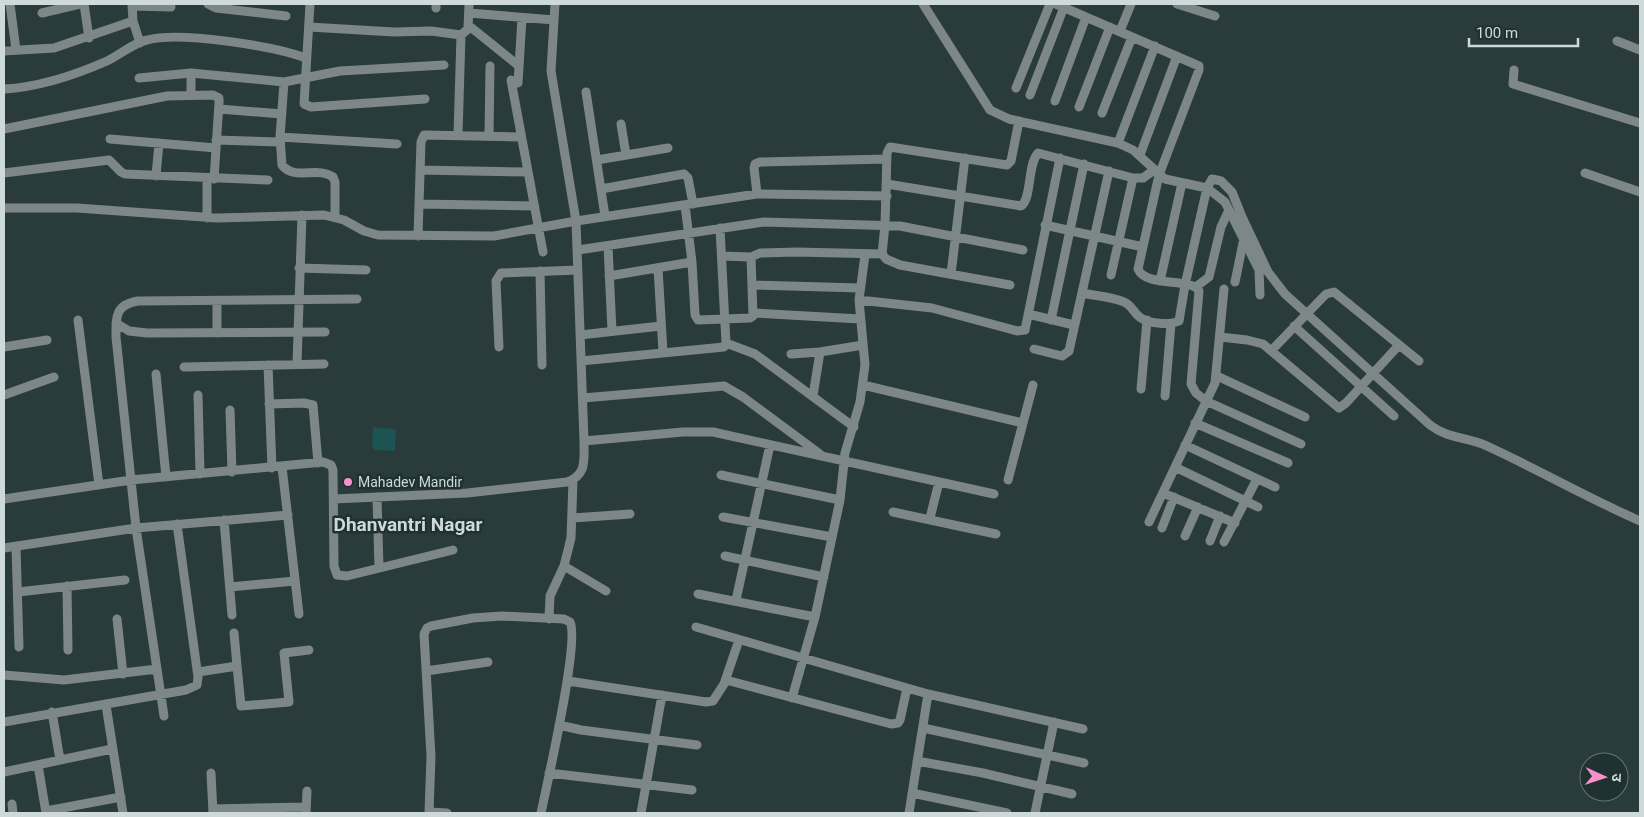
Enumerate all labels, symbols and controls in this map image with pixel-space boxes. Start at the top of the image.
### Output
scale bar [1469,15,1578,47]
text: 100 m [1476,24,1518,42]
place label: Mahadev Mandir [358,474,463,490]
marker: Mahadev Mandir [342,476,354,488]
district label: Dhanvantri Nagar [334,513,482,536]
north arrow [1579,752,1629,802]
text: उ [1609,773,1625,783]

